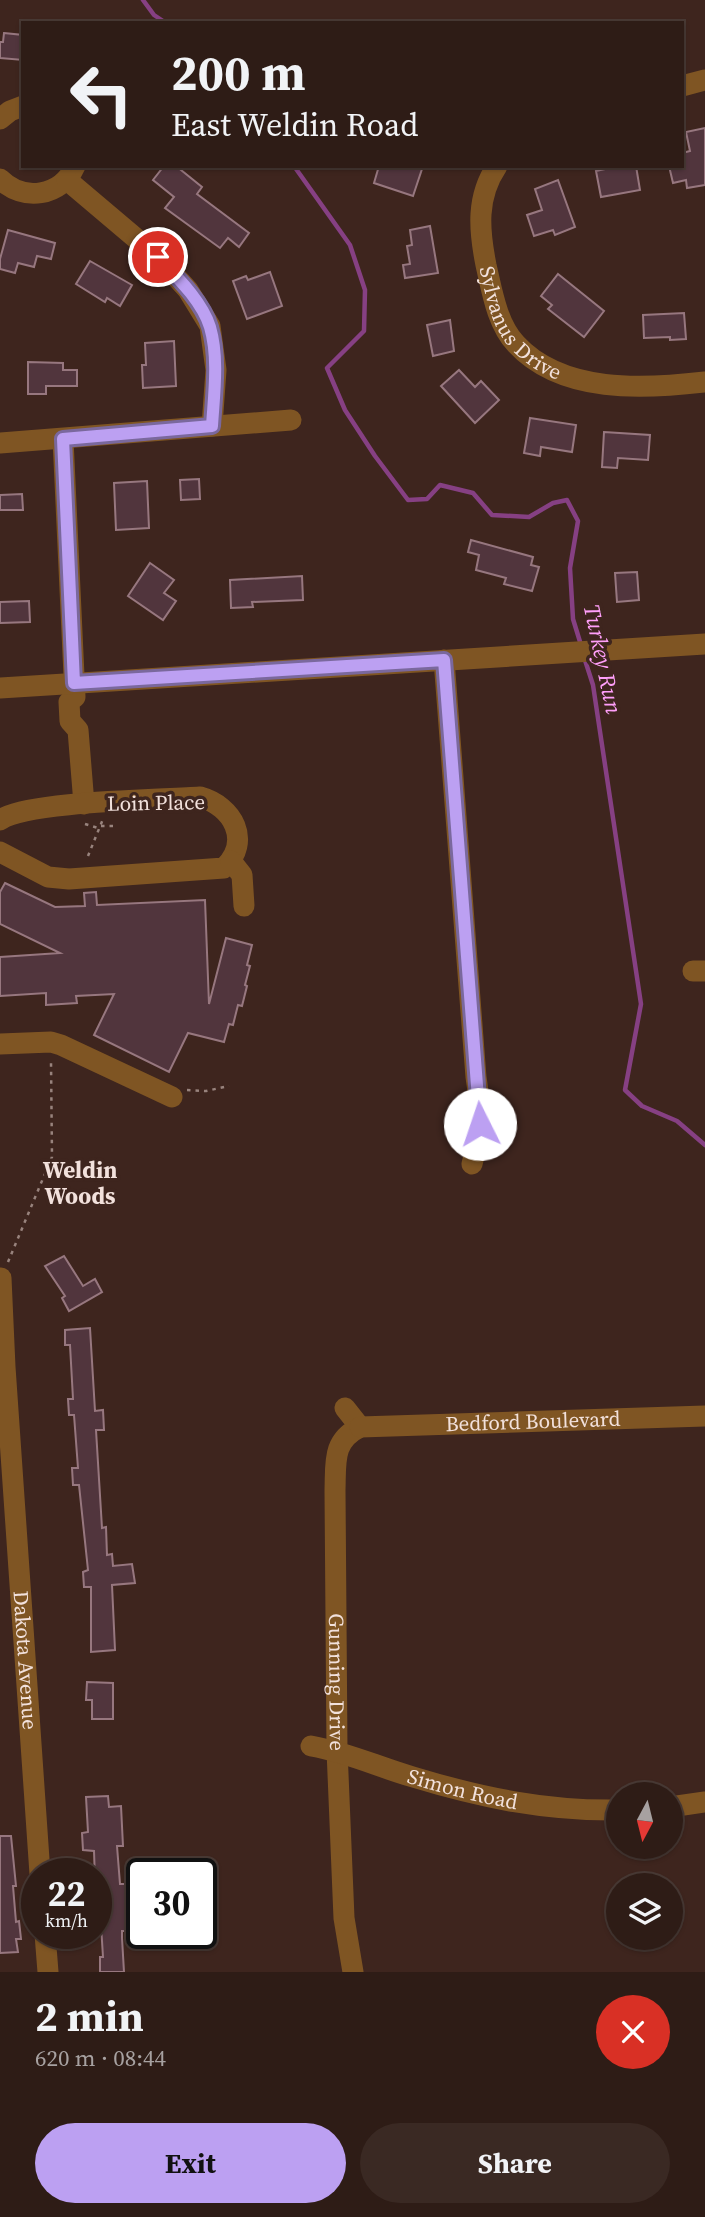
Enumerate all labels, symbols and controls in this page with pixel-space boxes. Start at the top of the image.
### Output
text: 200 m [171,39,306,106]
icon: left [56,49,147,140]
text: East Weldin Road [171,103,418,147]
pin [128,227,188,287]
icon: arrive [139,238,177,276]
street label: Sylvanus Drive [473,263,566,386]
water label: Turkey Run [576,601,630,717]
street label: Loin Place [107,787,205,818]
position arrow [443,1087,517,1161]
district label: Weldin Woods [43,1154,117,1212]
street label: Bedford Boulevard [445,1404,621,1438]
street label: Dakota Avenue [6,1590,45,1731]
street label: Gunning Drive [322,1613,352,1751]
street label: Simon Road [404,1761,520,1816]
north arrow [606,1782,682,1858]
map controls [606,1782,683,1950]
speed limit sign: 30 [126,1858,217,1949]
text: 22 [48,1870,85,1918]
button: layers [606,1873,683,1950]
text: km/h [45,1908,88,1933]
text: 2 min [35,1987,144,2045]
button: close [596,1995,670,2069]
text: 620 m · 08:44 [35,2042,166,2074]
button: Exit [35,2123,346,2203]
button: Share [360,2123,670,2203]

